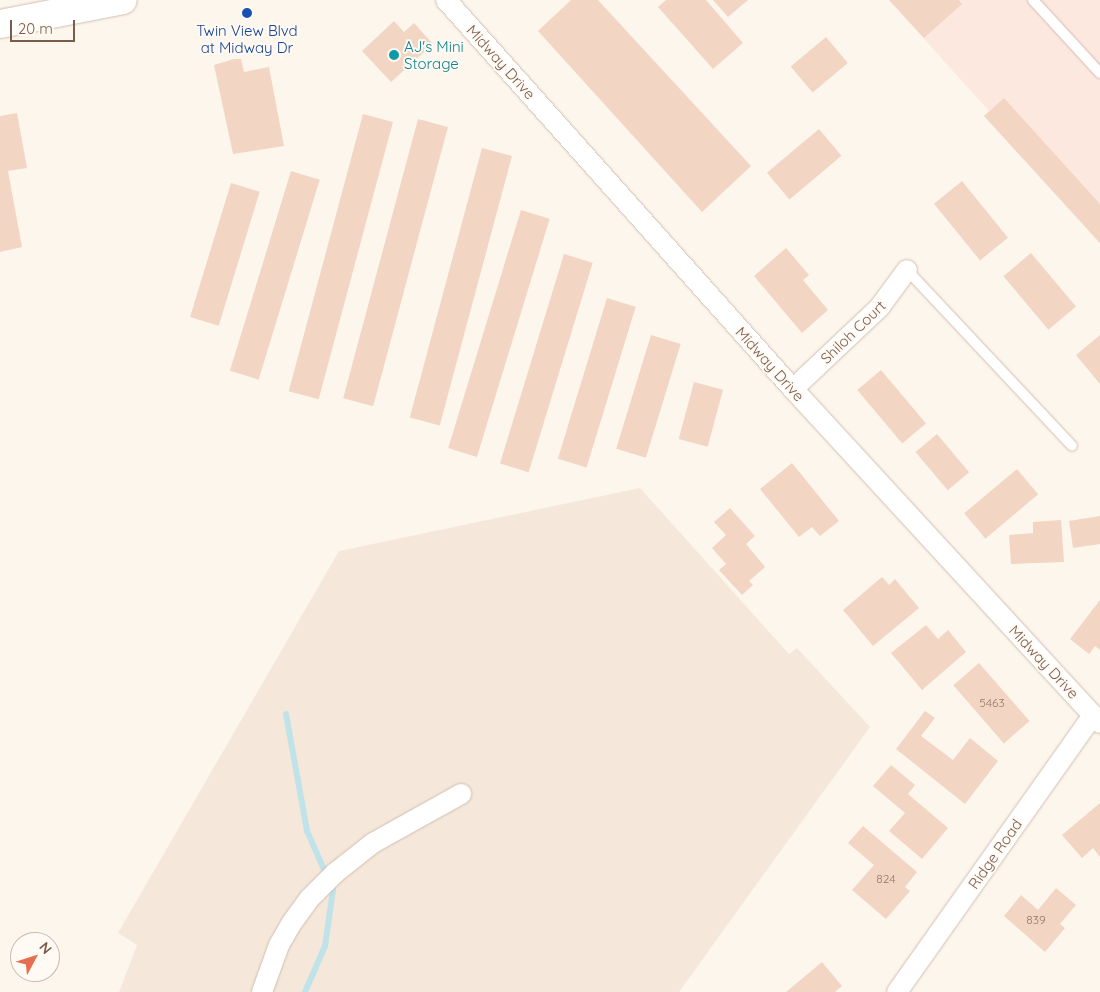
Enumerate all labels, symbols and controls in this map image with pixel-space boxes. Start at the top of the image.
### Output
marker: Twin View Blvd at Midway Dr [241,7,253,19]
scale bar [12,10,78,42]
text: 20 m [18,19,53,38]
place label: Twin View Blvd at Midway Dr [196,21,298,56]
street label: Midway Drive [463,21,539,103]
place label: AJ's Mini Storage [404,37,464,72]
marker: AJ's Mini Storage [388,49,400,61]
street label: Shiloh Court [817,297,889,367]
street label: Midway Drive [732,323,808,405]
street label: Midway Drive [1005,622,1083,702]
house number: 5463 [979,696,1005,710]
street label: Ridge Road [964,816,1026,892]
house number: 824 [876,872,896,886]
house number: 839 [1026,913,1046,927]
north arrow [10,932,60,982]
text: N [36,938,56,958]

